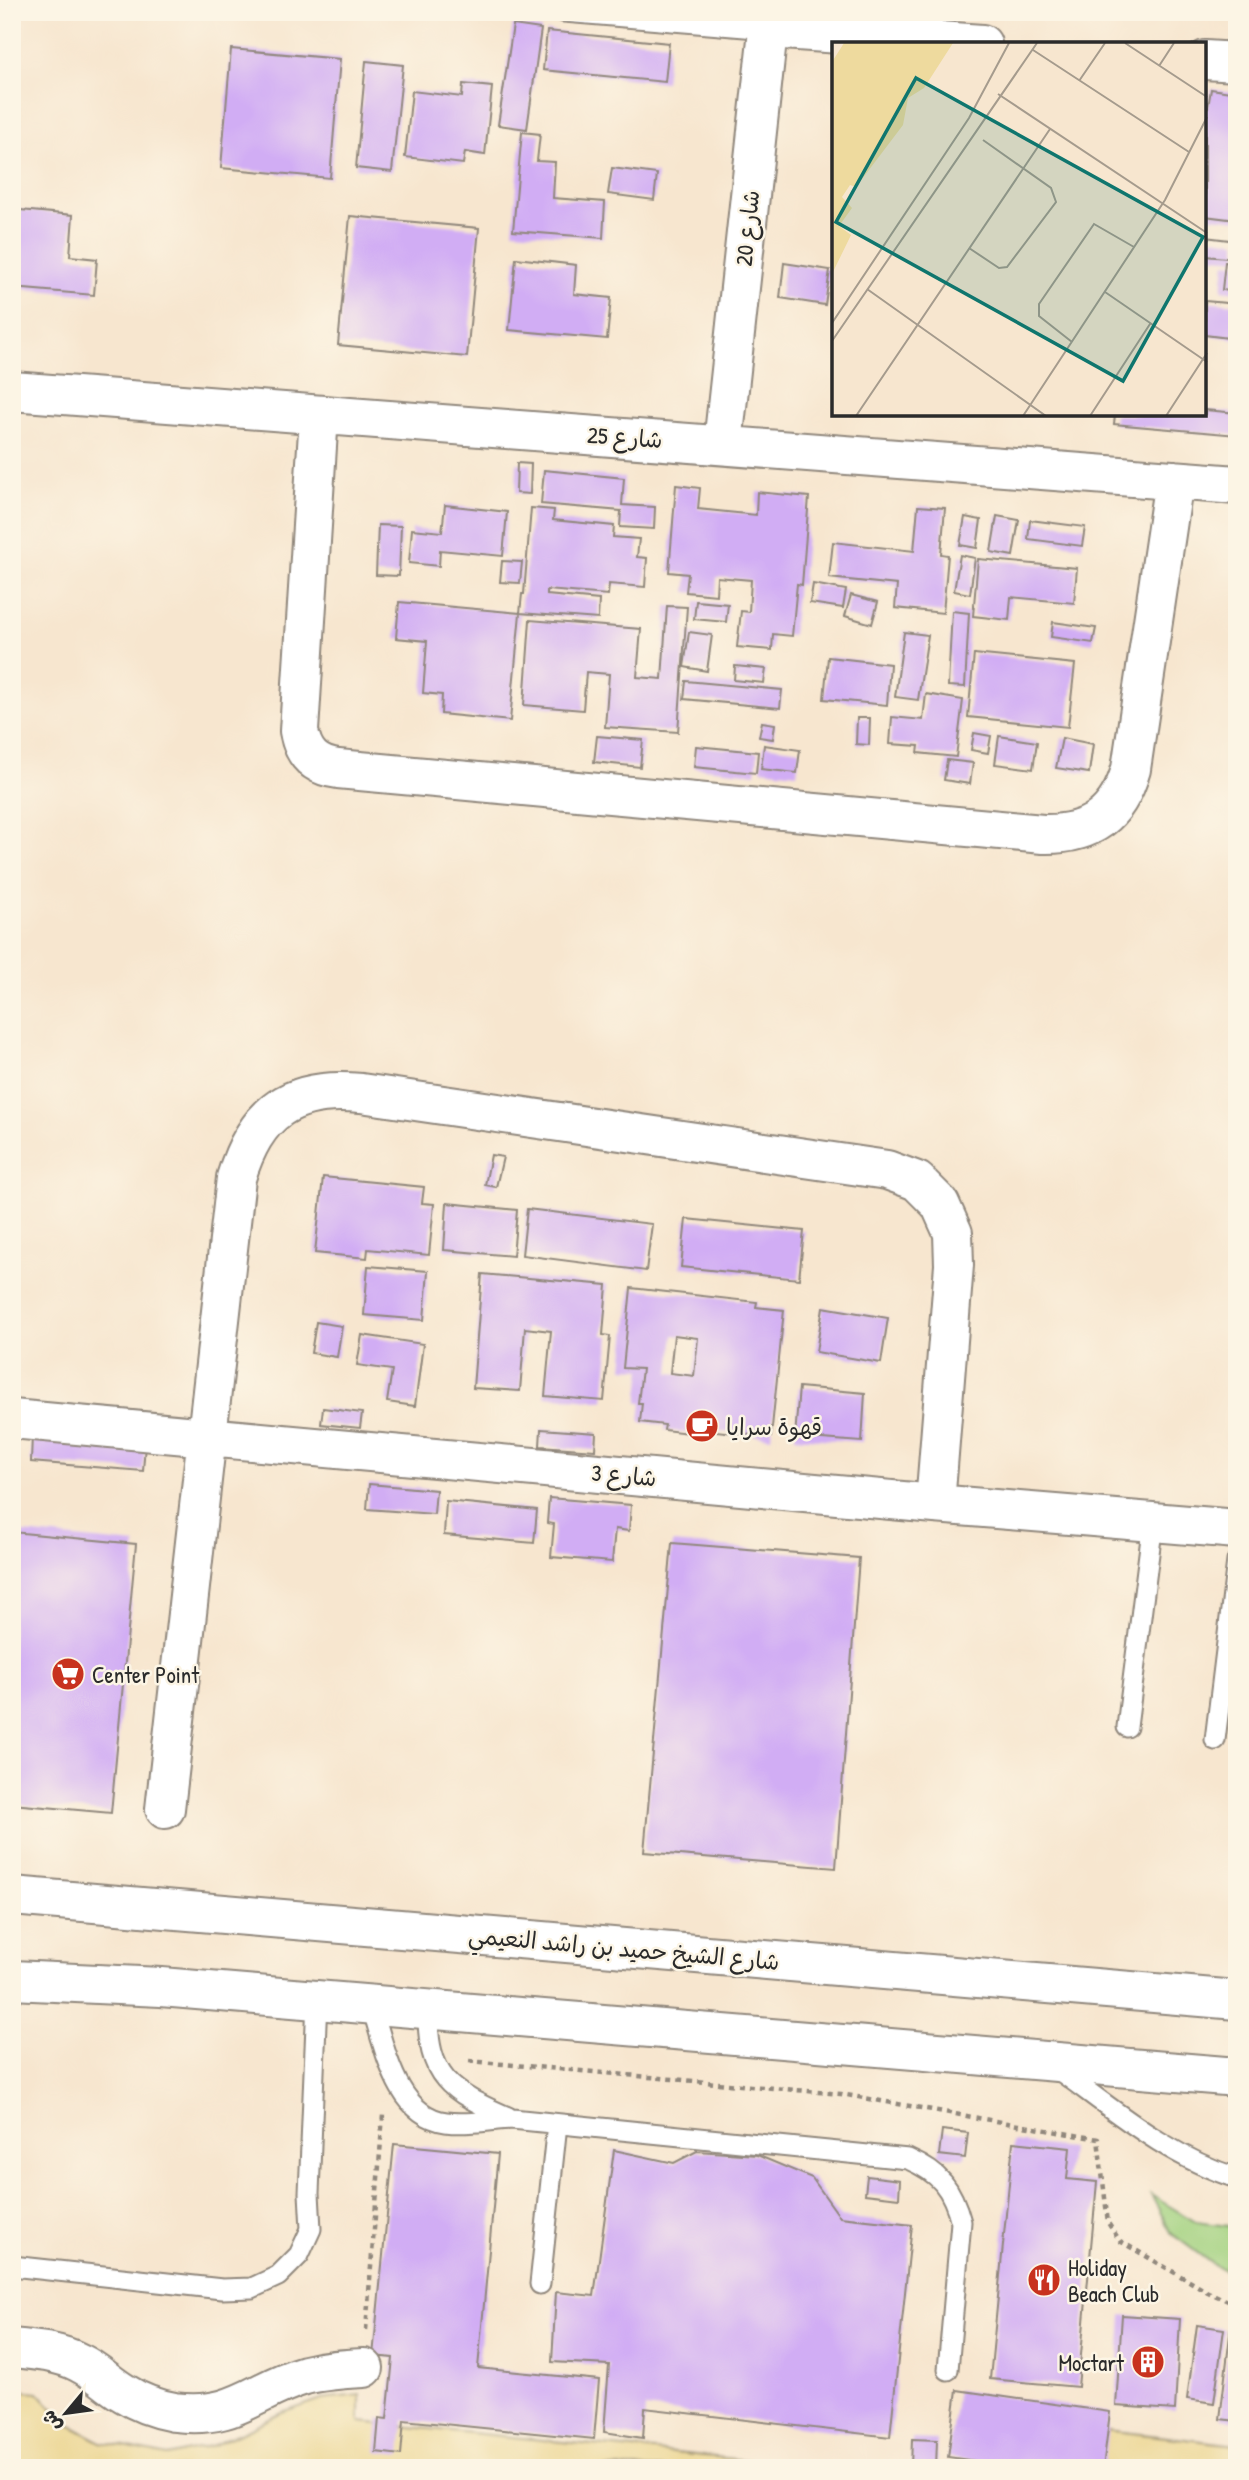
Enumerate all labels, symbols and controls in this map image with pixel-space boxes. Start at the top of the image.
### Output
inset map [832,42,1207,416]
street label: شارع 20 [728,189,767,268]
street label: شارع 25 [586,419,664,456]
cafe icon: قهوة سرايا [683,1407,721,1445]
place label: قهوة سرايا [726,1411,822,1442]
street label: شارع 3 [590,1457,658,1494]
supermarket icon: Center Point [49,1655,87,1693]
place label: Center Point [92,1659,200,1690]
street label: شارع الشيخ حميد بن راشد النعيمي [467,1919,781,1983]
place label: Holiday Beach Club [1068,2252,1159,2309]
restaurant icon: Holiday Beach Club [1025,2261,1063,2299]
building icon: Moctart [1129,2343,1167,2381]
place label: Moctart [1058,2347,1125,2378]
north arrow [32,2378,102,2448]
text: ش [35,2406,68,2437]

